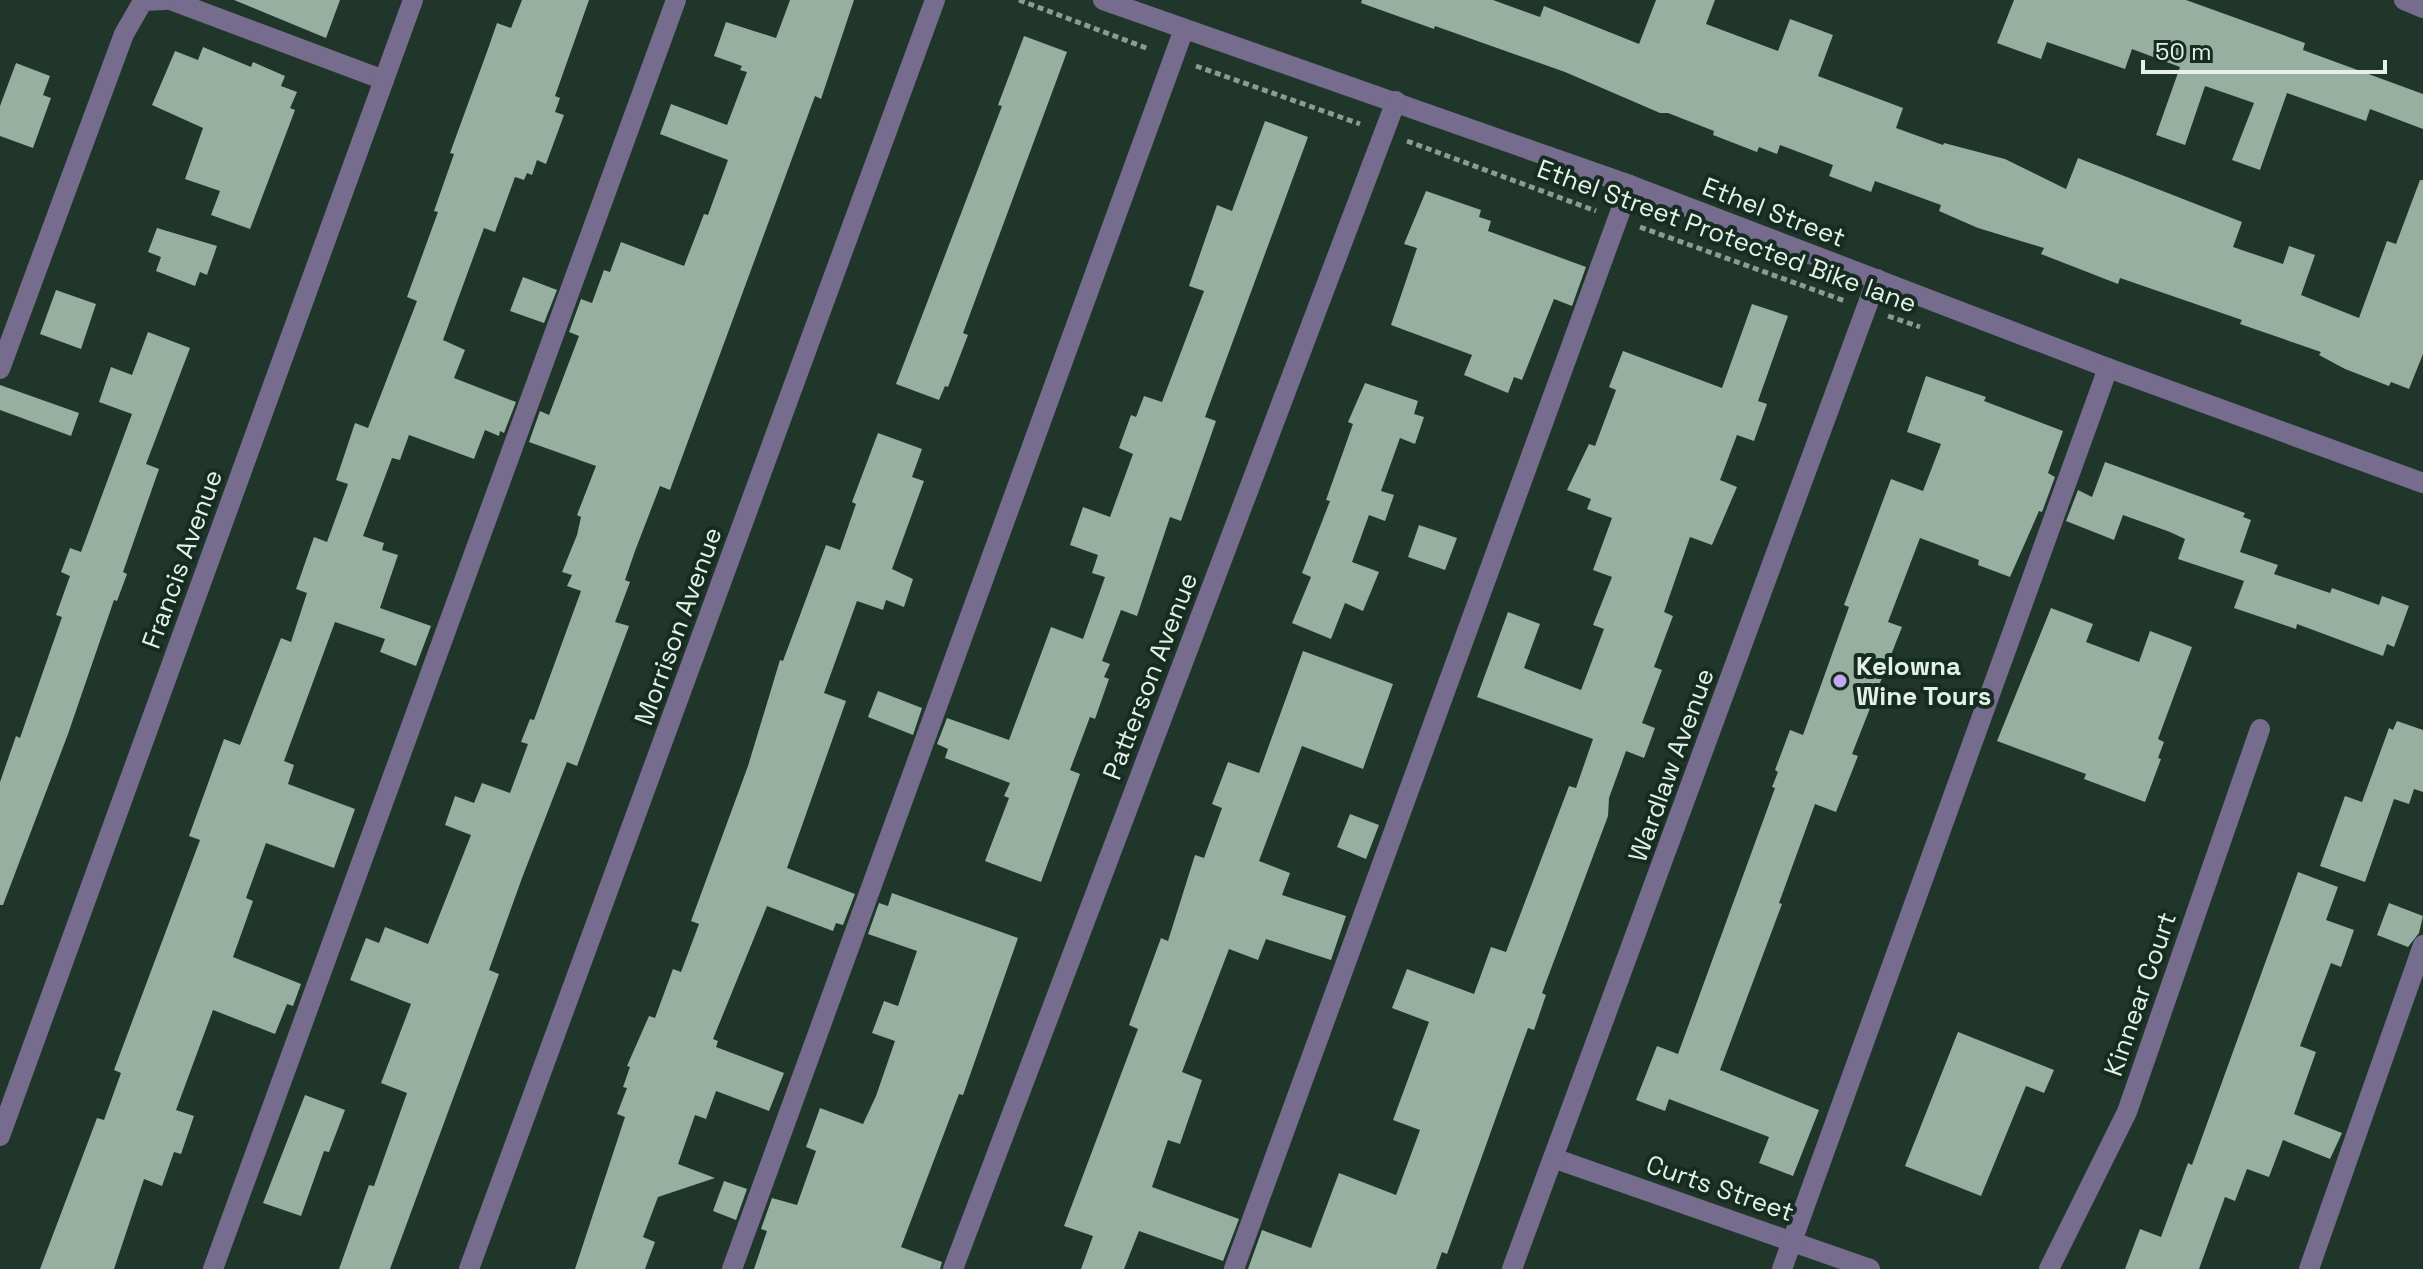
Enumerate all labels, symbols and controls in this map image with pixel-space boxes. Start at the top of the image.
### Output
scale bar [2143,24,2385,74]
text: 50 m [2155,36,2212,67]
street label: Ethel Street Protected Bike lane [1533,151,1921,321]
street label: Ethel Street [1698,169,1850,255]
street label: Francis Avenue [134,465,230,653]
street label: Morrison Avenue [626,522,730,730]
street label: Patterson Avenue [1095,567,1205,785]
place label: Kelowna Wine Tours [1856,649,1992,713]
street label: Wardlaw Avenue [1620,664,1722,866]
marker: Kelowna Wine Tours [1831,672,1849,690]
street label: Kinnear Court [2096,907,2184,1081]
street label: Curts Street [1642,1147,1798,1229]

